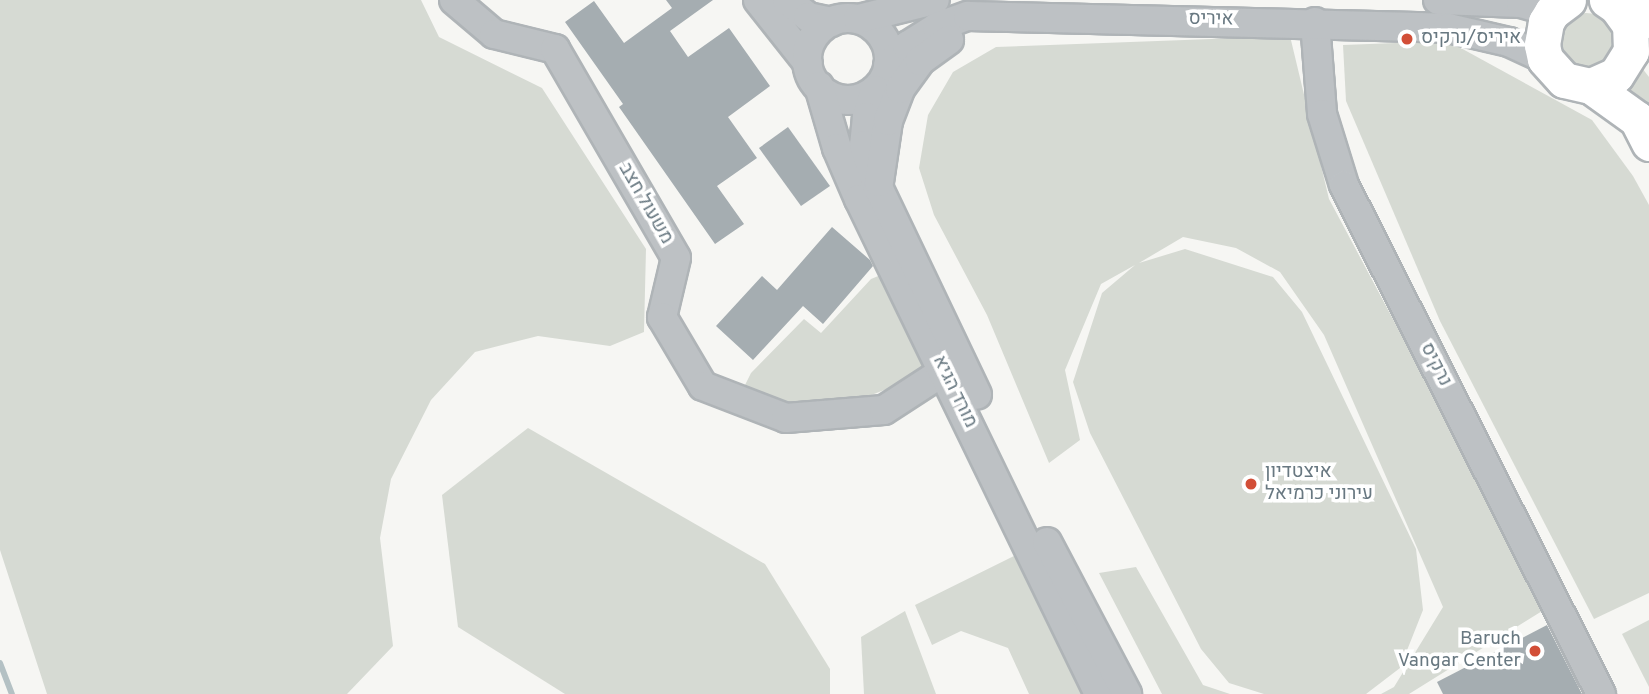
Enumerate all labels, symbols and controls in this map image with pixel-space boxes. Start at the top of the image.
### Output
street label: איריס [1188,8,1234,32]
place label: איריס/נרקיס [1421,28,1521,50]
marker: איריס/נרקיס [1399,31,1415,47]
street label: משעול חצב [613,159,677,249]
street label: נרקיס [1414,339,1456,391]
street label: מורד הגיא [927,352,981,432]
place label: איצטדיון עירוני כרמיאל [1265,462,1373,506]
marker: איצטדיון עירוני כרמיאל [1243,476,1259,492]
place label: Baruch Vangar Center [1398,629,1521,673]
marker: Baruch Vangar Center [1527,643,1543,659]

